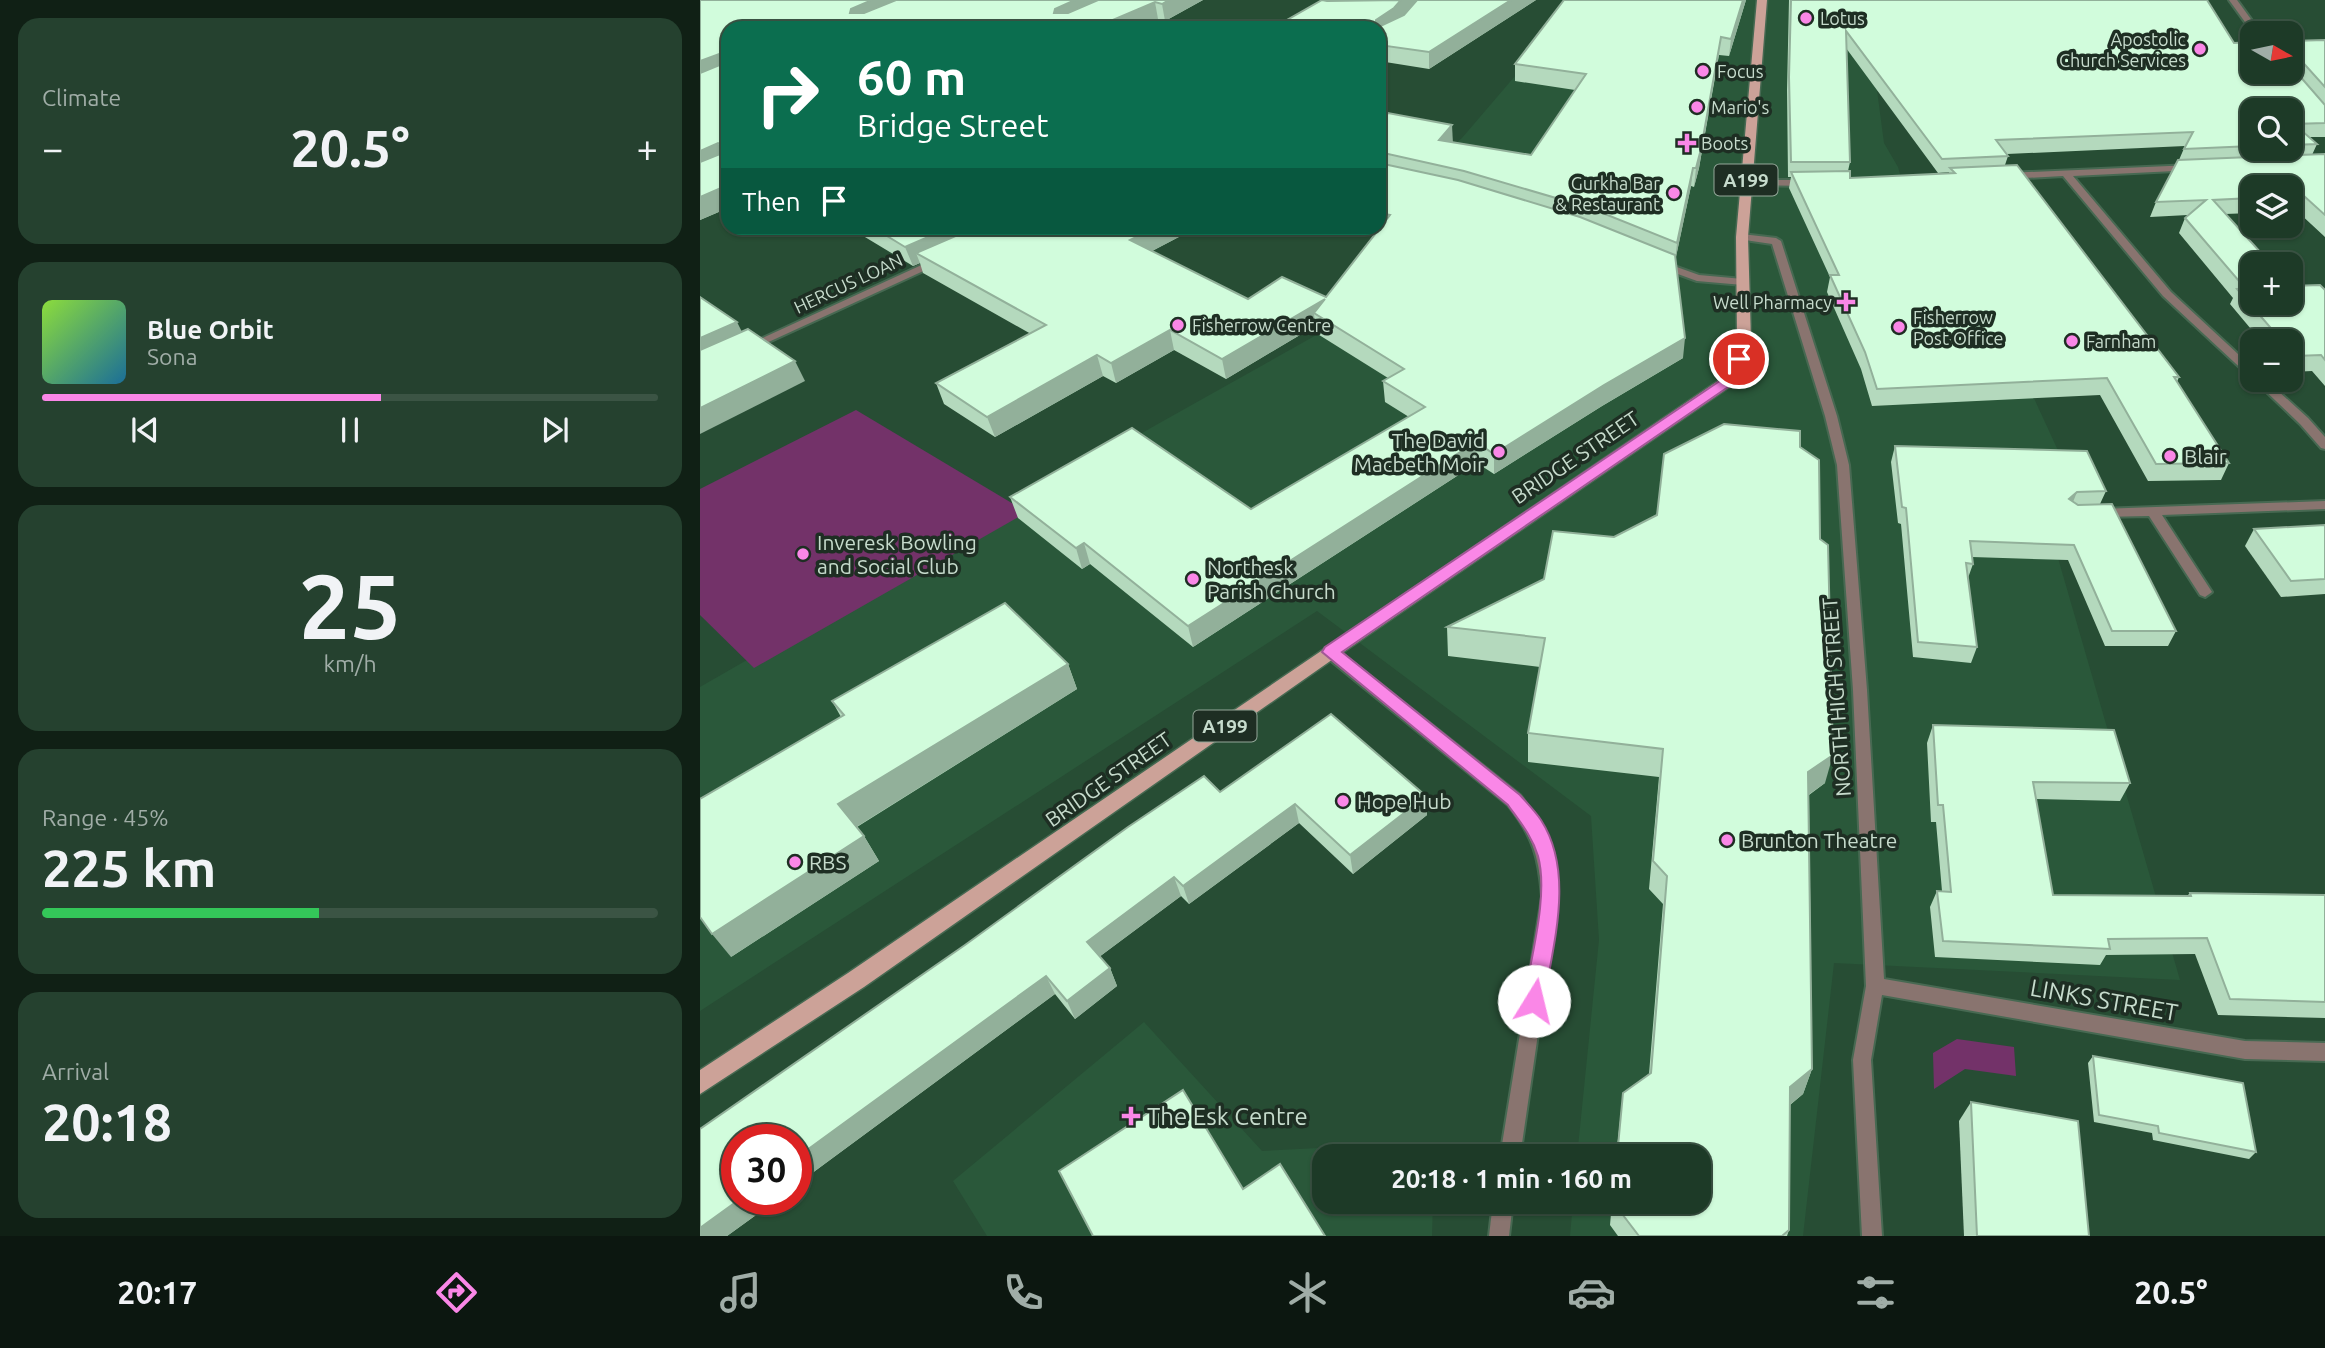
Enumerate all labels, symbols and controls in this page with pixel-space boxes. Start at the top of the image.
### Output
place label: Lotus [1820,8,1865,28]
marker: Lotus [1798,10,1814,26]
north arrow [2240,21,2303,84]
map controls [2240,21,2303,392]
place label: Apostolic Church Services [2059,29,2186,70]
marker: Apostolic Church Services [2192,41,2208,57]
icon: right [742,49,833,140]
text: 60 m [857,49,966,104]
place label: Focus [1717,61,1764,81]
marker: Focus [1695,63,1711,79]
text: Climate [42,85,121,110]
place label: Mario's [1711,97,1770,117]
button: search [2240,98,2303,161]
marker: Mario's [1689,99,1705,115]
text: Bridge Street [857,107,1049,143]
text: 20.5° [290,119,410,177]
text: − [42,127,63,169]
text: + [637,127,658,169]
place label: Boots [1701,133,1749,153]
marker: Boots [1679,135,1695,151]
road number: A199 [1714,164,1778,196]
place label: Gurkha Bar & Restaurant [1555,173,1660,214]
button: layers [2240,175,2303,238]
icon: arrive [815,182,853,220]
marker: Gurkha Bar & Restaurant [1666,185,1682,201]
text: Then [742,187,801,216]
street label: HERCUS LOAN [791,249,905,317]
button: + [2240,252,2303,315]
place label: Well Pharmacy [1713,292,1832,312]
marker: Well Pharmacy [1838,294,1854,310]
place label: Fisherrow Post Office [1913,307,2003,348]
text: Blue Orbit [147,315,274,344]
place label: Fisherrow Centre [1192,315,1331,335]
marker: Fisherrow Centre [1170,317,1186,333]
marker: Fisherrow Post Office [1891,319,1907,335]
pin [1709,329,1769,389]
button: − [2240,329,2303,392]
place label: Farnham [2086,331,2156,351]
marker: Farnham [2064,333,2080,349]
icon: arrive [1720,340,1758,378]
text: Sona [147,344,197,369]
street label: BRIDGE STREET [1507,405,1643,508]
icon: previous [126,411,164,449]
icon: pause [331,411,369,449]
icon: next [536,411,574,449]
place label: The David Macbeth Moir [1354,428,1485,476]
marker: The David Macbeth Moir [1491,444,1507,460]
place label: Blair [2184,444,2227,468]
marker: Blair [2162,448,2178,464]
place label: Inveresk Bowling and Social Club [817,530,977,578]
marker: Inveresk Bowling and Social Club [795,546,811,562]
text: 25 [299,554,401,656]
place label: Northesk Parish Church [1207,555,1336,603]
marker: Northesk Parish Church [1185,571,1201,587]
street label: NORTH HIGH STREET [1817,596,1855,798]
text: km/h [323,651,377,676]
road number: A199 [1194,710,1256,741]
street label: BRIDGE STREET [1040,727,1176,831]
place label: Hope Hub [1357,789,1452,813]
marker: Hope Hub [1335,793,1351,809]
text: Range · 45% [42,805,169,830]
place label: Brunton Theatre [1741,828,1897,852]
marker: Brunton Theatre [1719,832,1735,848]
text: 225 km [42,839,216,897]
place label: RBS [809,850,846,874]
marker: RBS [787,854,803,870]
position arrow [1497,964,1571,1038]
street label: LINKS STREET [2028,974,2180,1026]
text: Arrival [42,1059,109,1084]
text: 20:18 [42,1093,172,1151]
place label: The Esk Centre [1147,1103,1308,1130]
marker: The Esk Centre [1121,1106,1141,1126]
speed limit sign: 30 [721,1124,812,1215]
text: 20:18 · 1 min · 160 m [1391,1164,1632,1193]
icon: directions [432,1268,481,1317]
icon: music [716,1268,765,1317]
icon: phone [999,1268,1048,1317]
icon: climate [1283,1268,1332,1317]
icon: car [1567,1268,1616,1317]
icon: filters [1851,1268,1900,1317]
text: 20:17 [117,1274,197,1310]
text: 20.5° [2134,1274,2208,1310]

